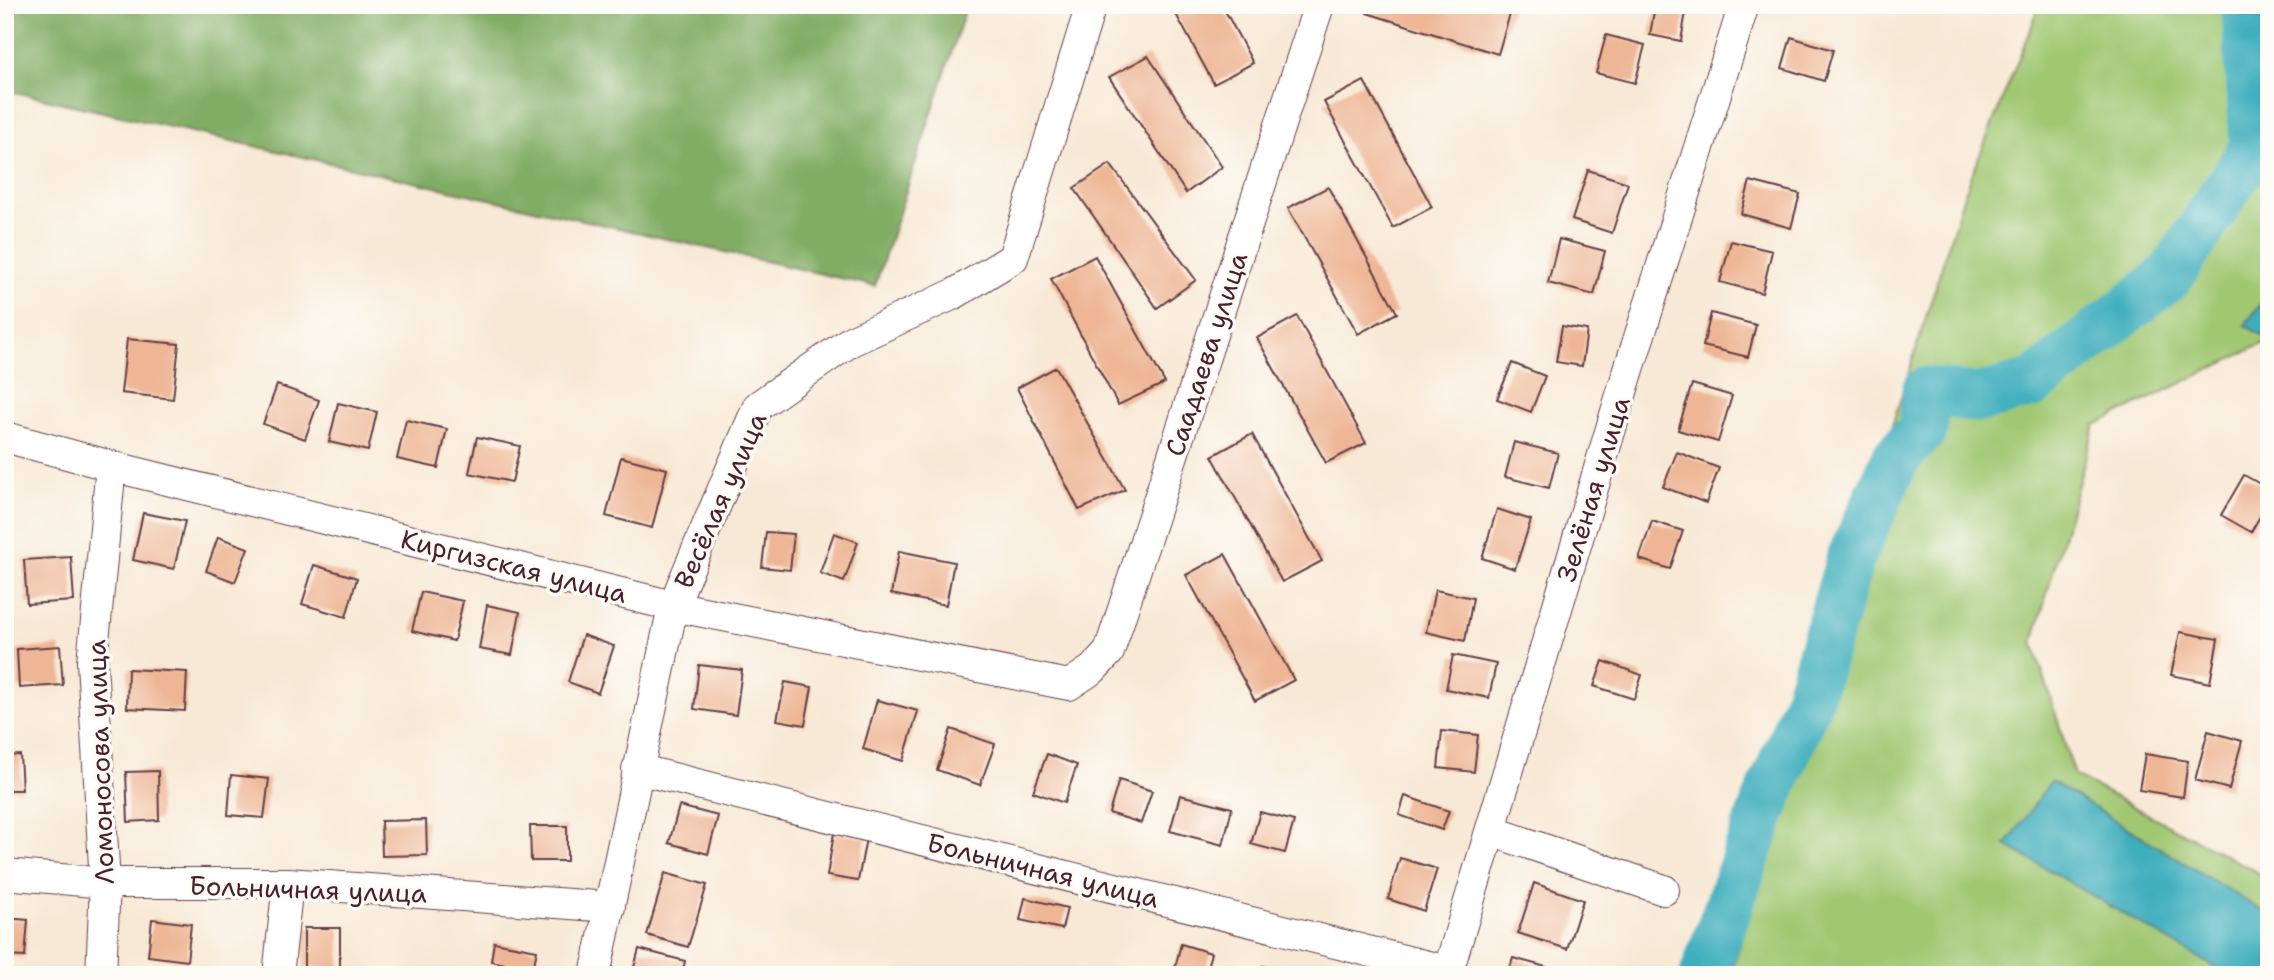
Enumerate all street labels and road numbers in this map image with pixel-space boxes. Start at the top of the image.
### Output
street label: Саадаева улица [1157,248,1255,460]
street label: Зелёная улица [1548,392,1638,586]
street label: Весёлая улица [666,407,774,593]
street label: Киргизская улица [397,521,631,611]
street label: Ломоносова улица [78,639,122,885]
street label: Больничная улица [923,824,1163,916]
street label: Больничная улица [188,867,428,911]

